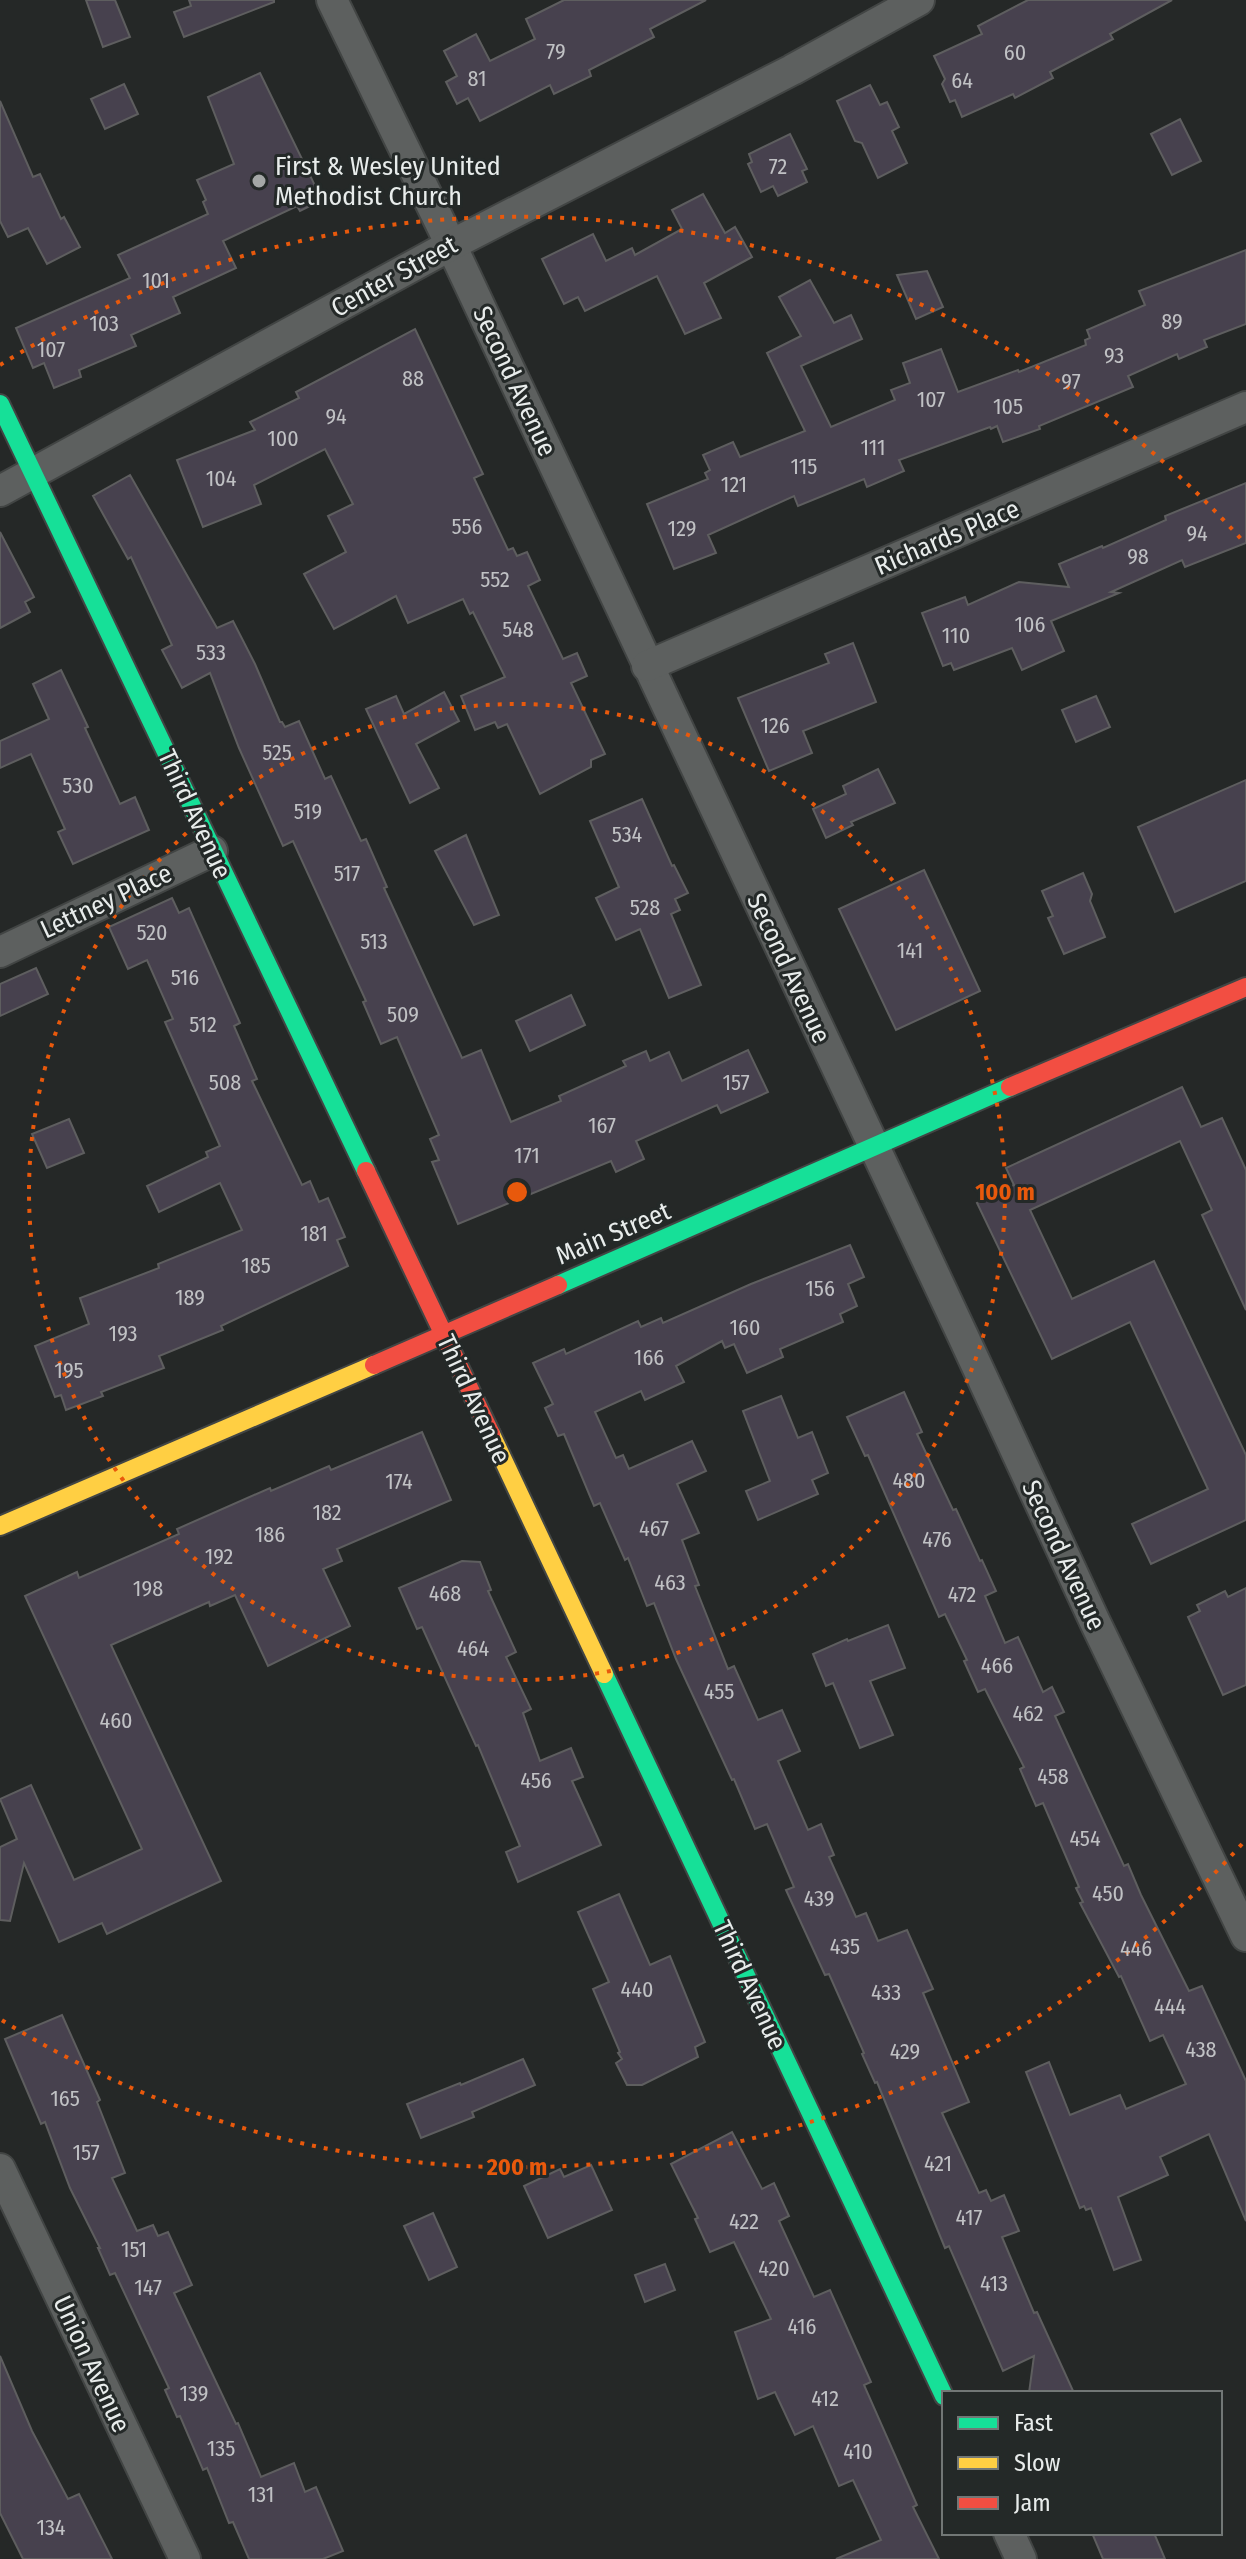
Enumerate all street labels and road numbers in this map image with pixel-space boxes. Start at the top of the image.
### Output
street label: Center Street [326,229,463,324]
street label: Second Avenue [466,301,563,461]
street label: Richards Place [870,493,1024,582]
street label: Third Avenue [151,745,238,884]
street label: Lettney Place [36,858,177,945]
street label: Second Avenue [740,888,837,1048]
street label: Main Street [551,1195,676,1271]
street label: Third Avenue [430,1330,517,1469]
street label: Second Avenue [1015,1475,1112,1635]
street label: Third Avenue [706,1916,793,2055]
street label: Union Avenue [46,2291,137,2437]

